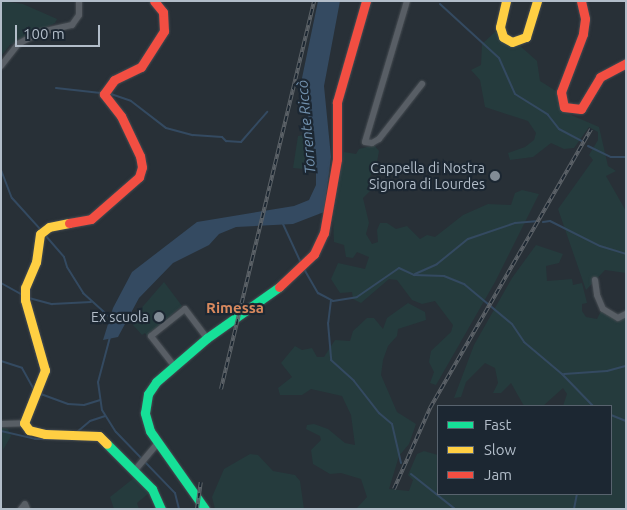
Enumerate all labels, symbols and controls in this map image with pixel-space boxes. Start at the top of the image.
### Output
scale bar [18,15,102,47]
text: 100 m [23,25,65,42]
water label: Torrente Riccò [293,79,319,175]
place label: Cappella di Nostra Signora di Lourdes [369,160,485,192]
marker: Cappella di Nostra Signora di Lourdes [489,170,501,182]
district label: Rimessa [206,299,264,317]
place label: Ex scuola [91,309,149,325]
marker: Ex scuola [153,311,165,323]
legend [437,405,612,495]
text: Fast [484,416,511,433]
text: Slow [484,441,516,458]
text: Jam [484,466,512,483]

